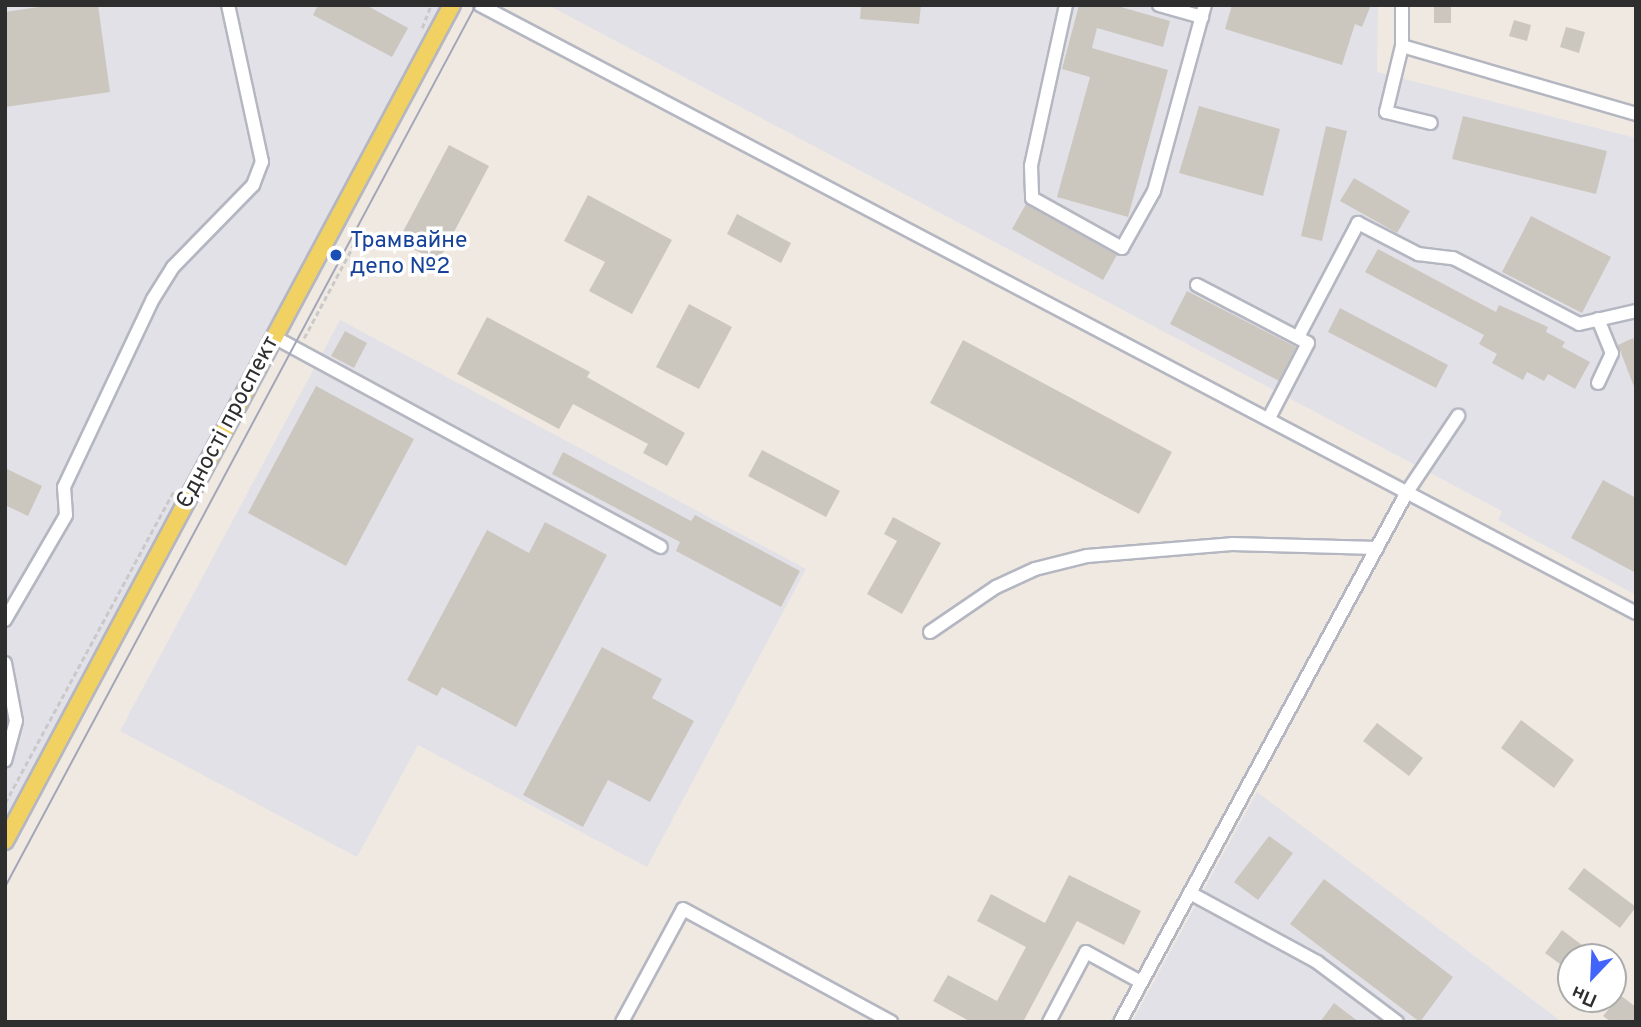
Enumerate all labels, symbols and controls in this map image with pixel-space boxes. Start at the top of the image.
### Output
place label: Трамвайне депо №2 [350,228,467,282]
marker: Трамвайне депо №2 [328,247,344,263]
street label: Єдності проспект [172,332,286,514]
north arrow [1557,943,1627,1013]
text: Пн [1568,979,1601,1012]

